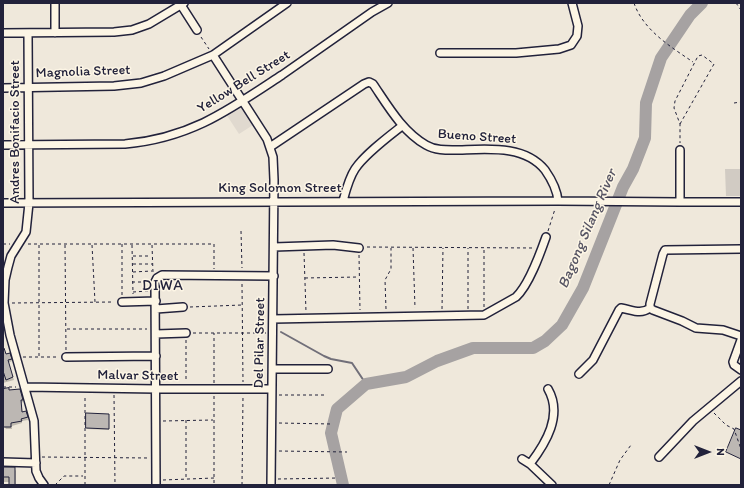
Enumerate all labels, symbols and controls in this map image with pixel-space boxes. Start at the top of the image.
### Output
street label: Yellow Bell Street [195,47,293,117]
street label: Andres Bonifacio Street [7,60,23,204]
street label: Magnolia Street [35,62,131,82]
street label: Bueno Street [437,126,517,148]
water label: Bagong Silang River [555,167,621,291]
street label: King Solomon Street [218,180,342,196]
district label: DIWA [142,277,184,295]
street label: Del Pilar Street [251,297,269,389]
street label: Malvar Street [97,367,179,385]
north arrow [688,432,728,472]
text: N [714,448,727,456]

